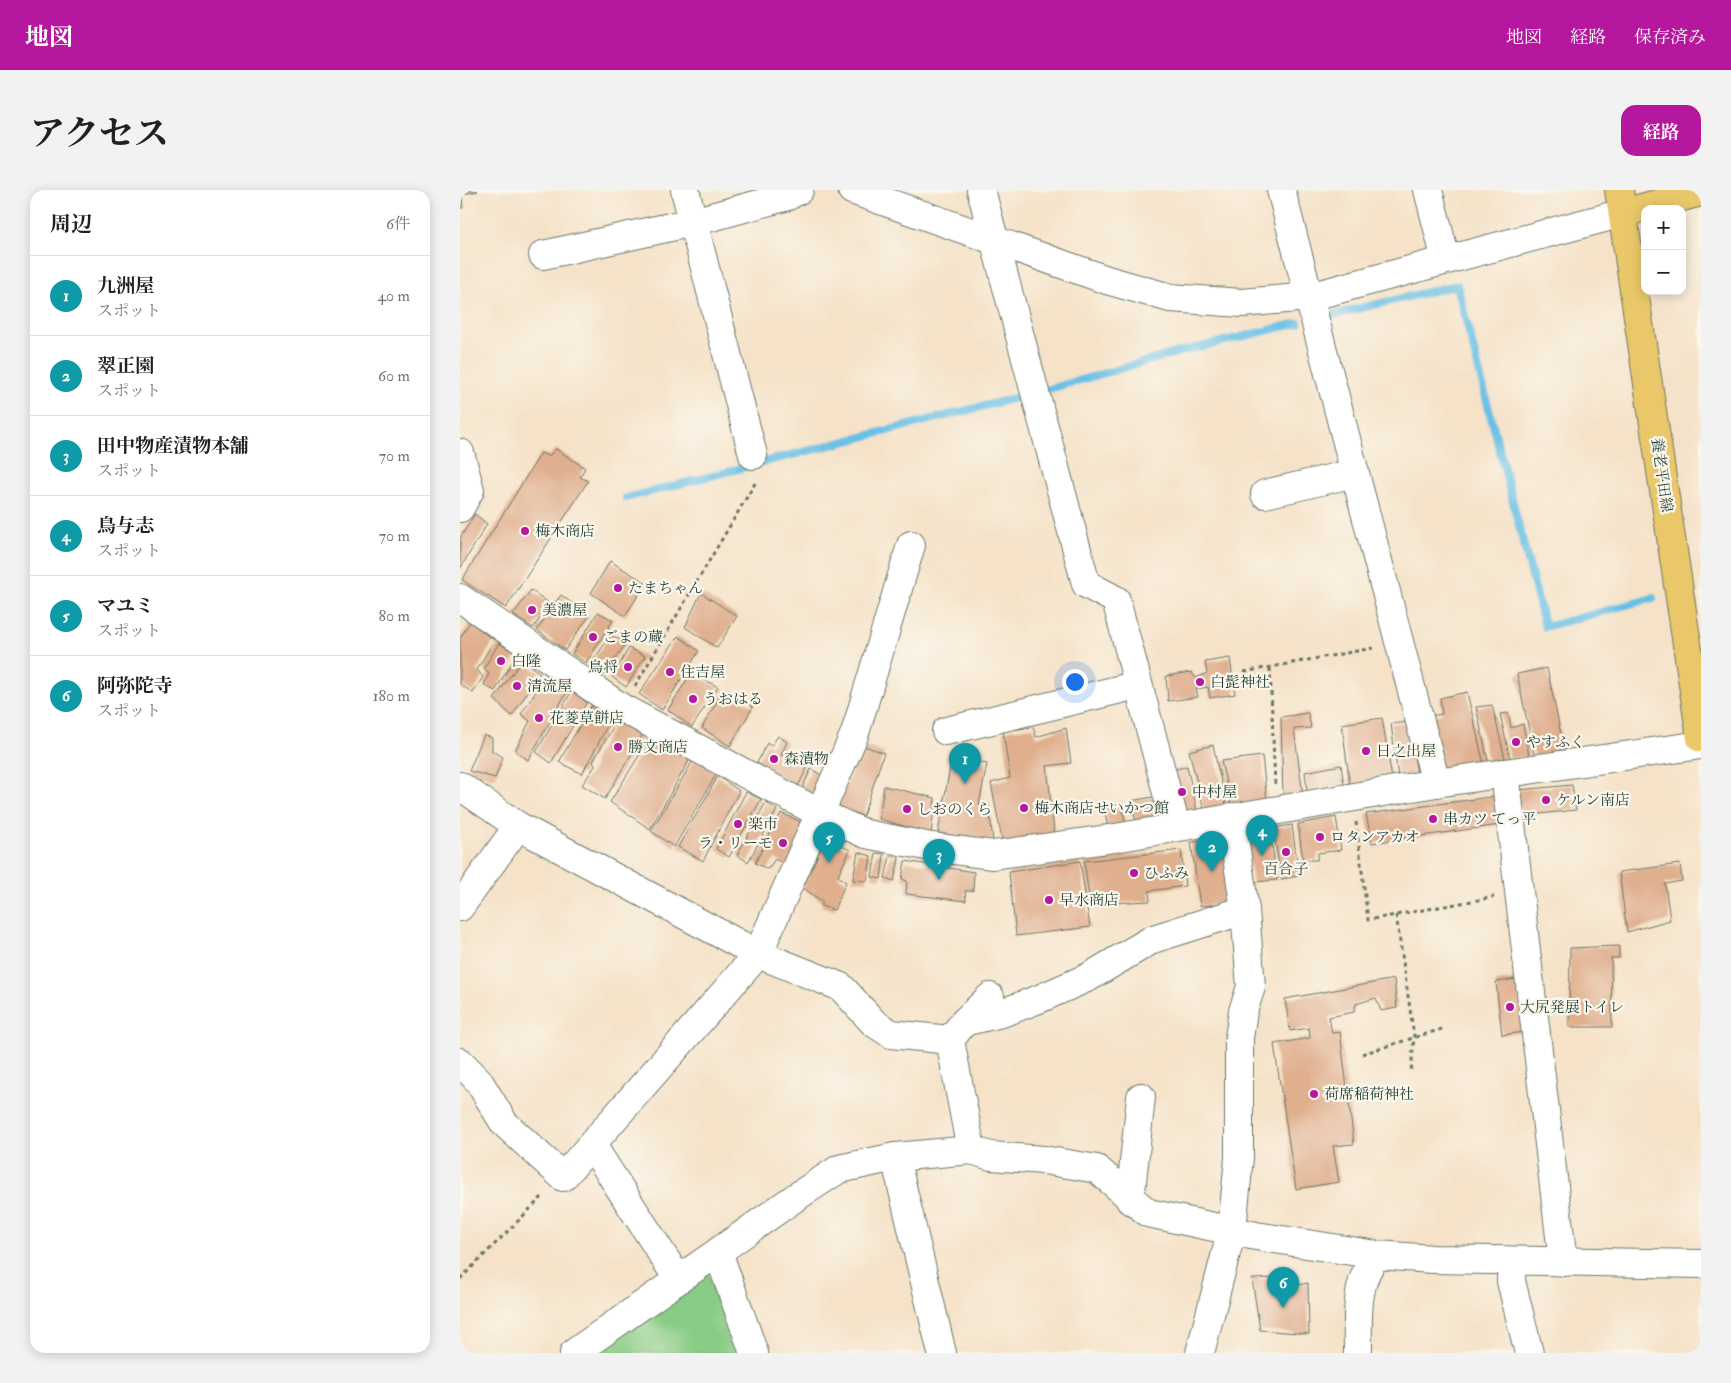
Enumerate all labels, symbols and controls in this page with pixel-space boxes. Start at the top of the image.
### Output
text: 地図 [25,22,73,53]
text: 地図 [1506,26,1542,49]
text: 経路 [1570,26,1606,49]
text: 保存済み [1634,26,1706,49]
button: 経路 [1621,105,1701,156]
text: アクセス [30,112,169,156]
map controls [1641,205,1686,295]
button: + [1641,205,1686,250]
text: 周辺 [50,211,92,238]
text: 6件 [386,214,410,234]
button: − [1641,250,1686,295]
text: 九洲屋 [97,274,154,298]
text: 1 [63,286,69,306]
text: 40 m [377,286,410,306]
text: スポット [97,301,161,321]
text: 翠正園 [97,354,154,378]
text: 2 [62,366,70,386]
text: 60 m [378,366,410,386]
text: スポット [97,381,161,401]
text: 田中物産漬物本舗 [97,434,249,458]
street label: 養老平田線 [1647,437,1676,514]
text: 3 [63,446,69,466]
text: 70 m [379,446,410,466]
text: スポット [97,461,161,481]
text: 鳥与志 [97,514,154,538]
place label: 梅木商店 [535,522,595,541]
marker: 梅木商店 [519,525,531,537]
text: 4 [62,526,70,546]
text: 70 m [379,526,410,546]
text: スポット [97,541,161,561]
place label: たまちゃん [628,579,703,598]
marker: たまちゃん [612,582,624,594]
text: マユミ [97,594,154,618]
place label: 美濃屋 [542,601,587,620]
marker: 美濃屋 [526,604,538,616]
text: 5 [62,606,70,626]
text: 80 m [379,606,410,626]
text: スポット [97,621,161,641]
place label: ごまの蔵 [603,628,663,647]
marker: ごまの蔵 [587,631,599,643]
place label: 白隆 [511,652,541,671]
marker: 白隆 [495,655,507,667]
place label: 鳥将 [588,658,618,677]
marker: 鳥将 [622,661,634,673]
place label: 住吉屋 [680,663,725,682]
marker: 住吉屋 [664,666,676,678]
your location [1062,669,1088,695]
place label: 白髭神社 [1210,673,1270,692]
text: 阿弥陀寺 [97,674,173,698]
marker: 白髭神社 [1194,676,1206,688]
place label: 清流屋 [527,677,572,696]
marker: 清流屋 [511,680,523,692]
text: 6 [62,686,70,706]
text: 180 m [373,686,410,706]
place label: うおはる [703,690,763,709]
marker: うおはる [687,693,699,705]
text: スポット [97,701,161,721]
place label: 花菱草餅店 [549,709,624,728]
marker: 花菱草餅店 [533,712,545,724]
place label: やすふく [1526,733,1585,752]
marker: やすふく [1510,736,1522,748]
place label: 勝文商店 [628,738,688,757]
marker: 勝文商店 [612,741,624,753]
place label: 日之出屋 [1376,742,1436,761]
pin: 1 [949,743,981,784]
marker: 日之出屋 [1360,745,1372,757]
place label: 森漬物 [784,750,829,769]
marker: 森漬物 [768,753,780,765]
place label: 中村屋 [1192,783,1237,802]
marker: 中村屋 [1176,786,1188,798]
place label: ケルン南店 [1556,791,1630,810]
marker: ケルン南店 [1540,794,1552,806]
place label: 梅木商店せいかつ館 [1034,799,1169,818]
place label: しおのくら [917,800,992,819]
marker: 梅木商店せいかつ館 [1018,802,1030,814]
marker: しおのくら [901,803,913,815]
place label: 串カツ てっ平 [1443,810,1536,829]
marker: 串カツ てっ平 [1427,813,1439,825]
place label: 楽市 [748,815,778,834]
pin: 4 [1246,815,1278,856]
marker: 楽市 [732,818,744,830]
pin: 5 [813,822,845,863]
place label: ロタンアカオ [1330,828,1420,847]
pin: 2 [1196,831,1228,872]
marker: ロタンアカオ [1314,831,1326,843]
place label: ラ・リーモ [698,834,773,853]
marker: ラ・リーモ [777,837,789,849]
pin: 3 [923,839,955,880]
marker: 百合子 [1280,846,1292,858]
place label: 百合子 [1263,860,1309,879]
place label: ひふみ [1144,864,1189,883]
marker: ひふみ [1128,867,1140,879]
place label: 早水商店 [1059,891,1119,910]
marker: 早水商店 [1043,894,1055,906]
place label: 大尻発展トイレ [1520,998,1624,1017]
marker: 大尻発展トイレ [1504,1001,1516,1013]
place label: 荷席稲荷神社 [1324,1085,1414,1104]
marker: 荷席稲荷神社 [1308,1088,1320,1100]
pin: 6 [1267,1267,1299,1308]

